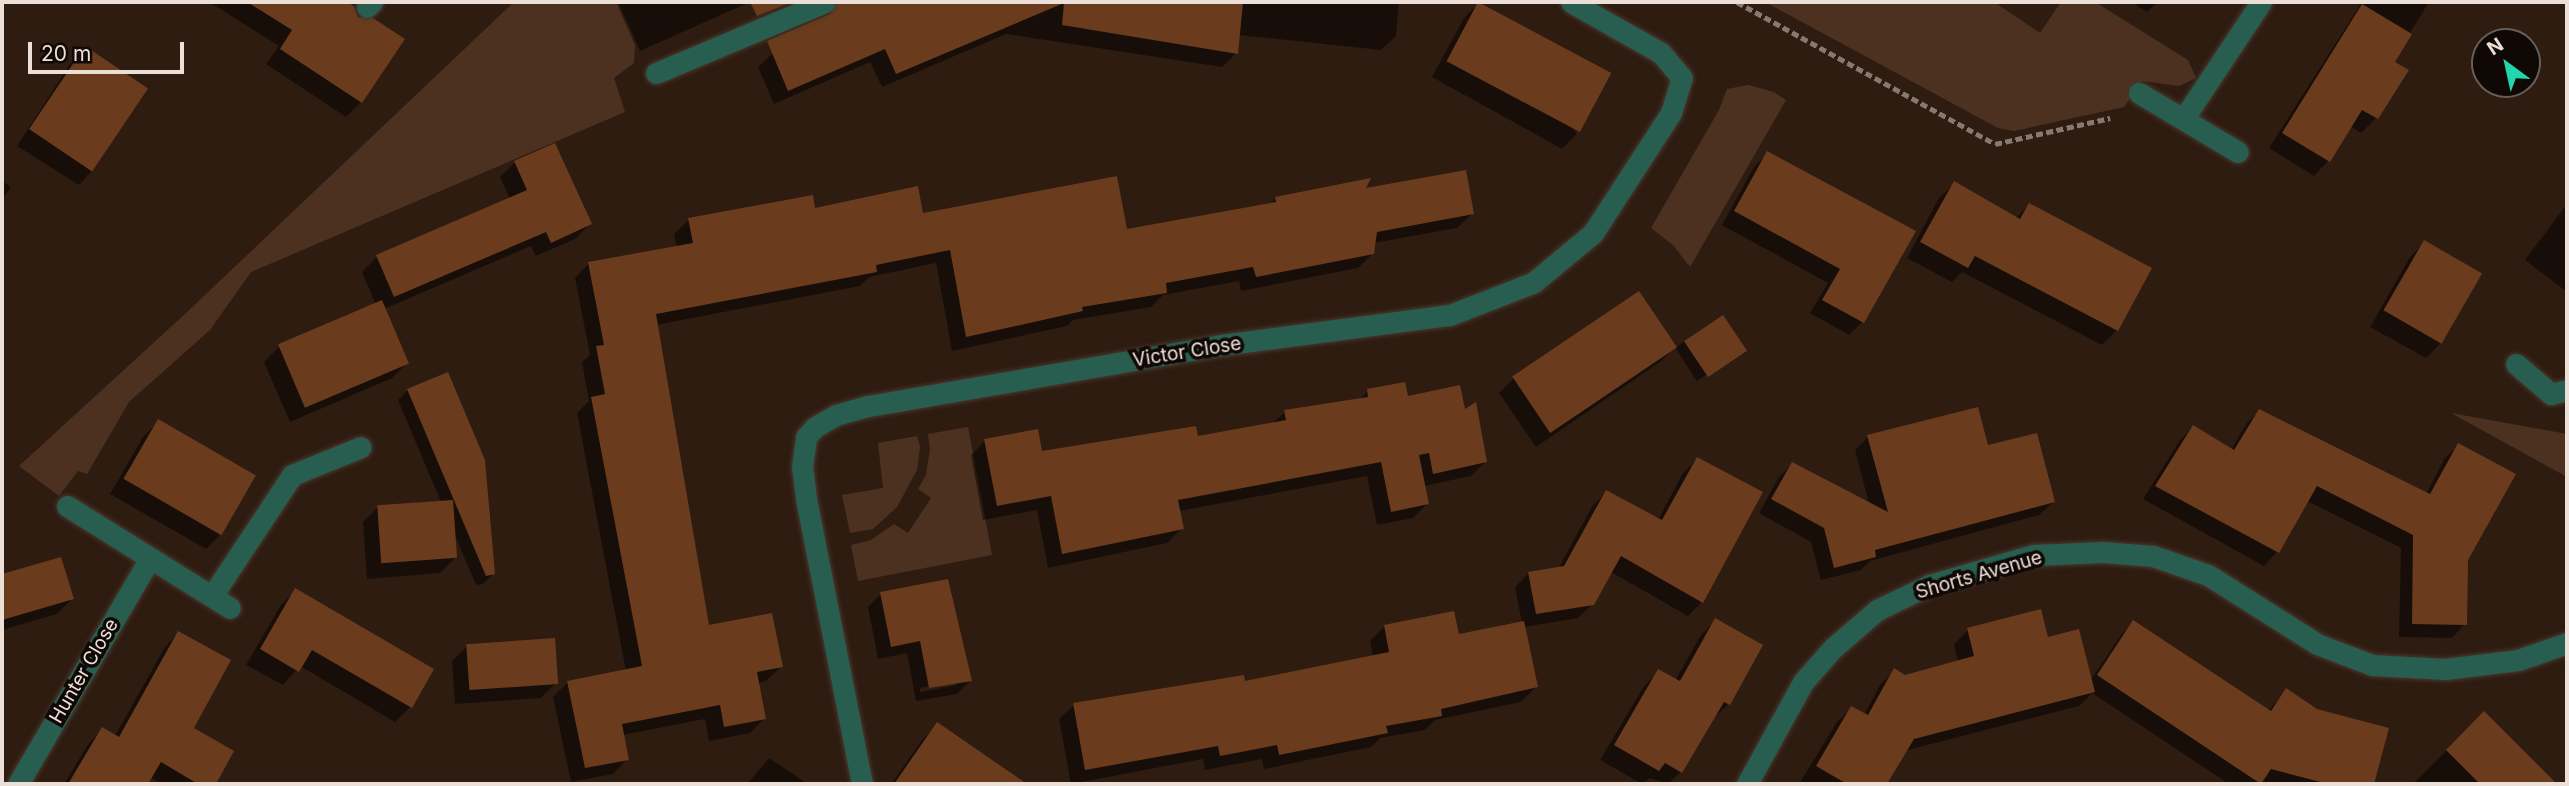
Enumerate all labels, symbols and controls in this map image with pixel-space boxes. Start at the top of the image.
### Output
scale bar [32,28,187,72]
north arrow [2471,28,2541,98]
text: N [2483,33,2508,60]
text: 20 m [41,41,91,66]
street label: Victor Close [1131,332,1243,372]
street label: Shorts Avenue [1913,546,2045,604]
street label: Hunter Close [45,615,123,727]

